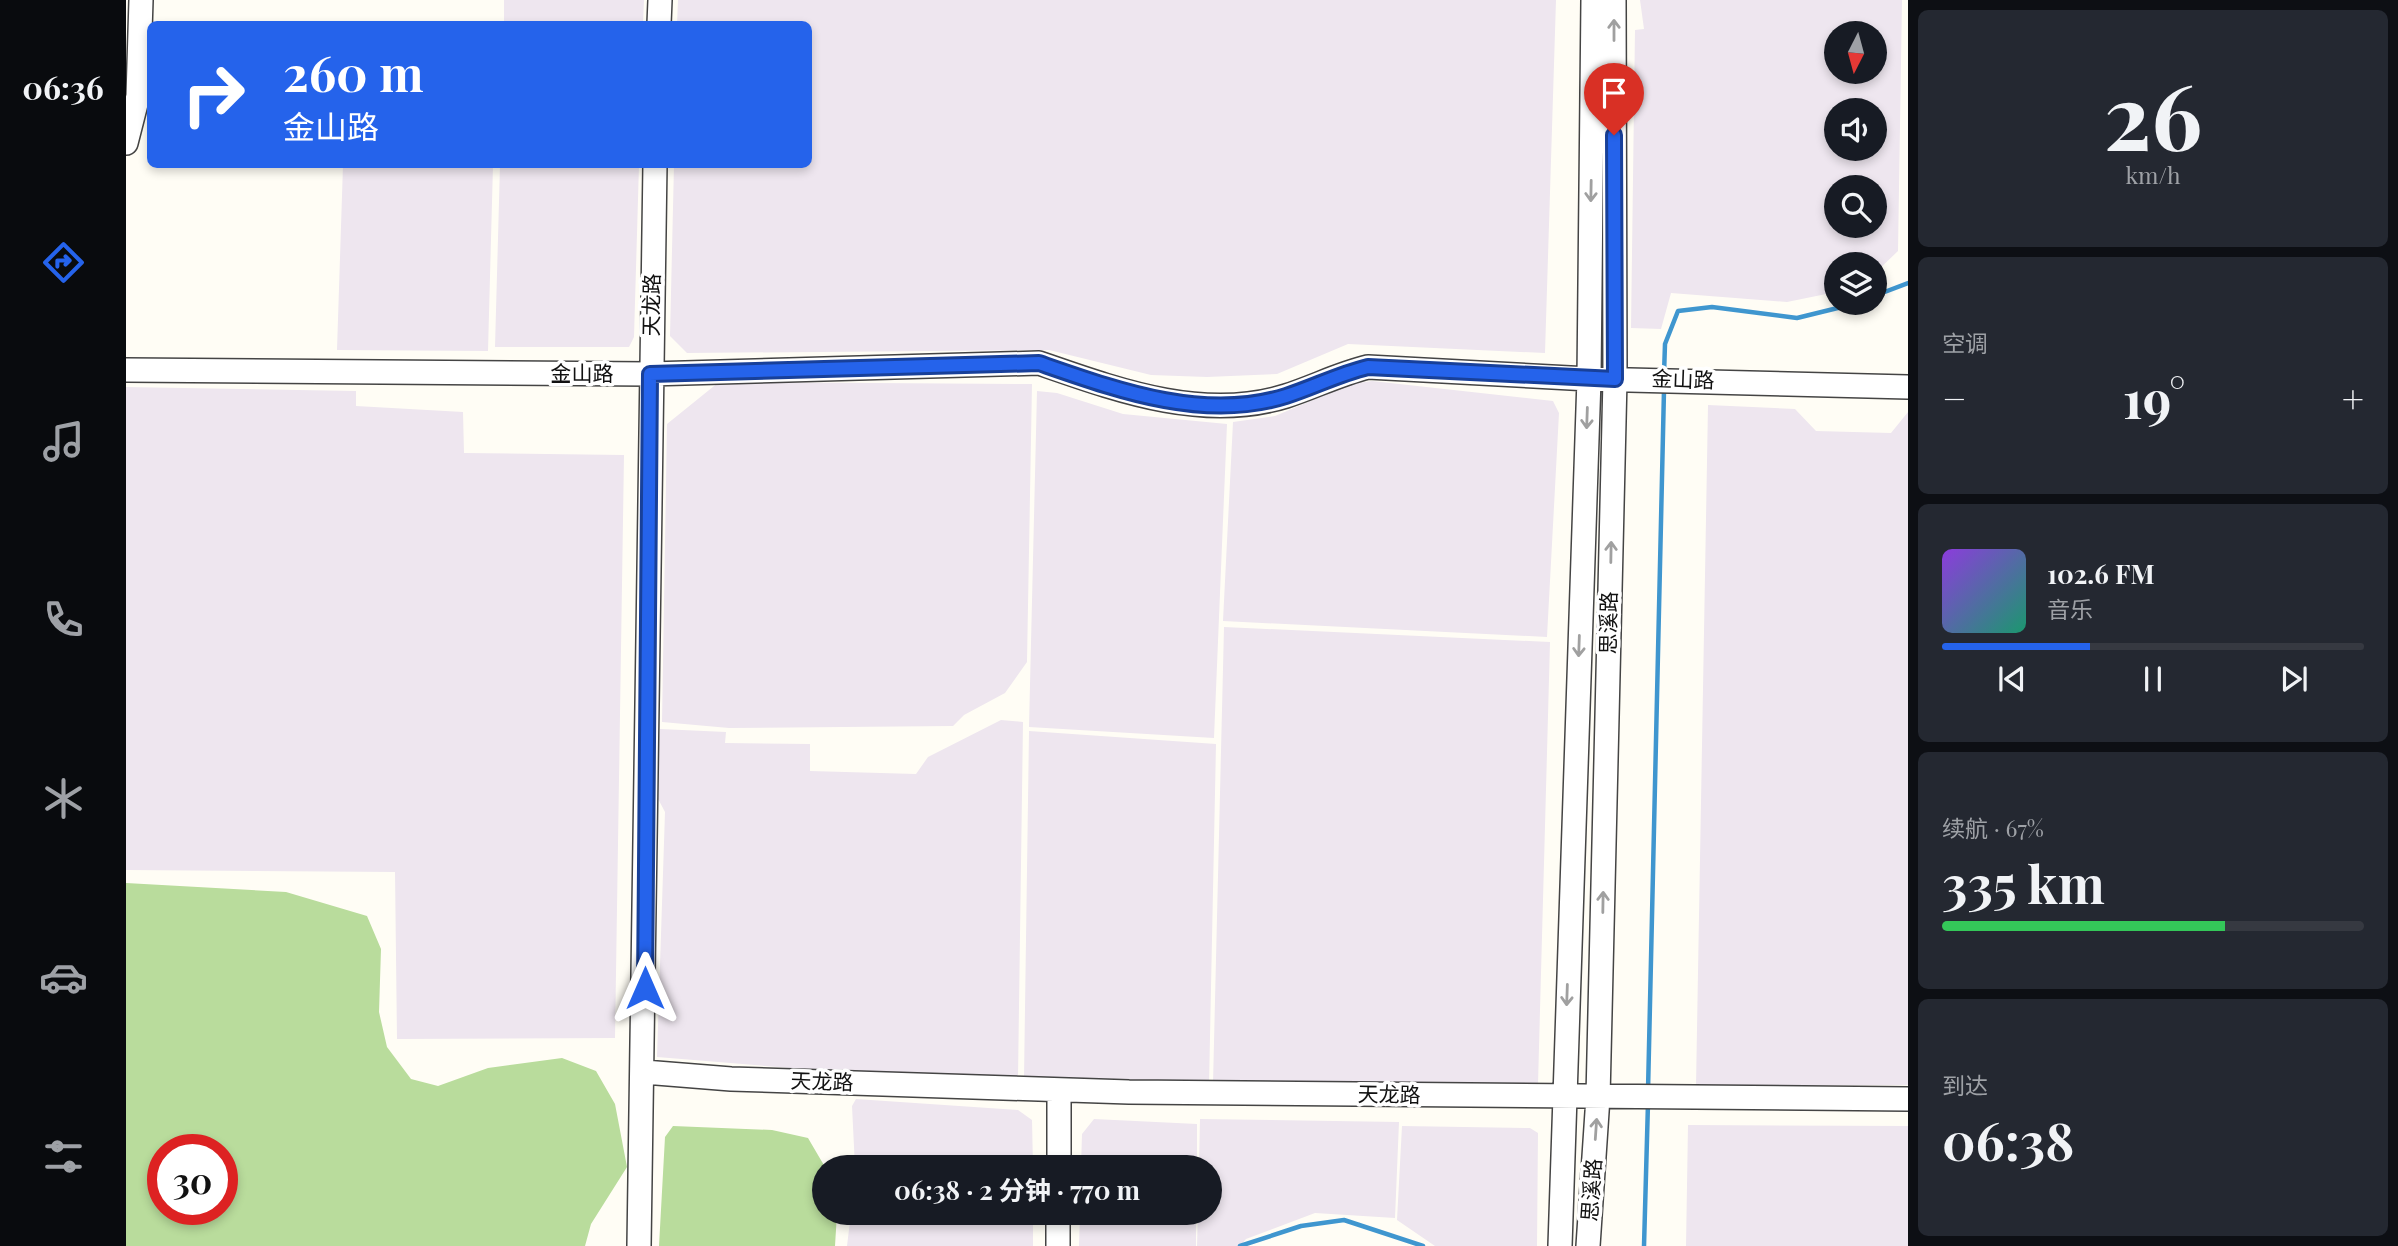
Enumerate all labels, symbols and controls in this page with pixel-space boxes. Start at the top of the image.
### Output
one-way arrow [1607,19,1621,42]
north arrow [1824,21,1886,84]
map controls [1824,21,1887,315]
text: 260 m [283,39,423,104]
icon: right [168,49,259,140]
text: 26 [2104,53,2202,174]
pin [1584,63,1644,135]
text: 06:36 [22,65,104,108]
icon: arrive [1595,74,1633,112]
button: sound [1824,98,1887,161]
text: 金山路 [283,104,379,147]
text: km/h [2125,159,2181,190]
button: search [1824,175,1887,238]
one-way arrow [1584,179,1597,202]
icon: directions [39,238,88,287]
button: layers [1824,252,1887,315]
street label: 天龙路 [635,273,665,337]
text: 空调 [1942,327,1988,358]
street label: 金山路 [551,358,614,386]
street label: 金山路 [1651,363,1715,393]
text: 19° [2123,363,2186,432]
text: − [1942,372,1967,423]
text: + [2342,372,2364,423]
one-way arrow [1581,406,1594,429]
icon: music [39,417,88,466]
one-way arrow [1604,540,1618,563]
text: 102.6 FM [2047,556,2154,591]
street label: 思溪路 [1592,591,1622,655]
text: 音乐 [2047,593,2093,624]
icon: phone [39,595,88,644]
one-way arrow [1573,634,1586,657]
icon: previous [1993,660,2031,698]
icon: pause [2134,660,2172,698]
icon: next [2275,660,2313,698]
icon: climate [39,774,88,823]
text: 续航 · 67% [1942,812,2044,843]
text: 335 km [1942,848,2105,917]
one-way arrow [1596,890,1610,913]
position arrow [608,951,682,1025]
icon: car [39,953,88,1002]
one-way arrow [1561,984,1574,1007]
street label: 天龙路 [790,1065,854,1095]
text: 到达 [1942,1069,1988,1100]
street label: 天龙路 [1357,1078,1421,1108]
text: 06:38 [1942,1105,2074,1174]
one-way arrow [1590,1118,1603,1141]
icon: filters [39,1132,88,1181]
speed limit sign: 30 [147,1134,238,1225]
street label: 思溪路 [1574,1157,1606,1222]
text: 06:38 · 2 分钟 · 770 m [894,1172,1140,1207]

